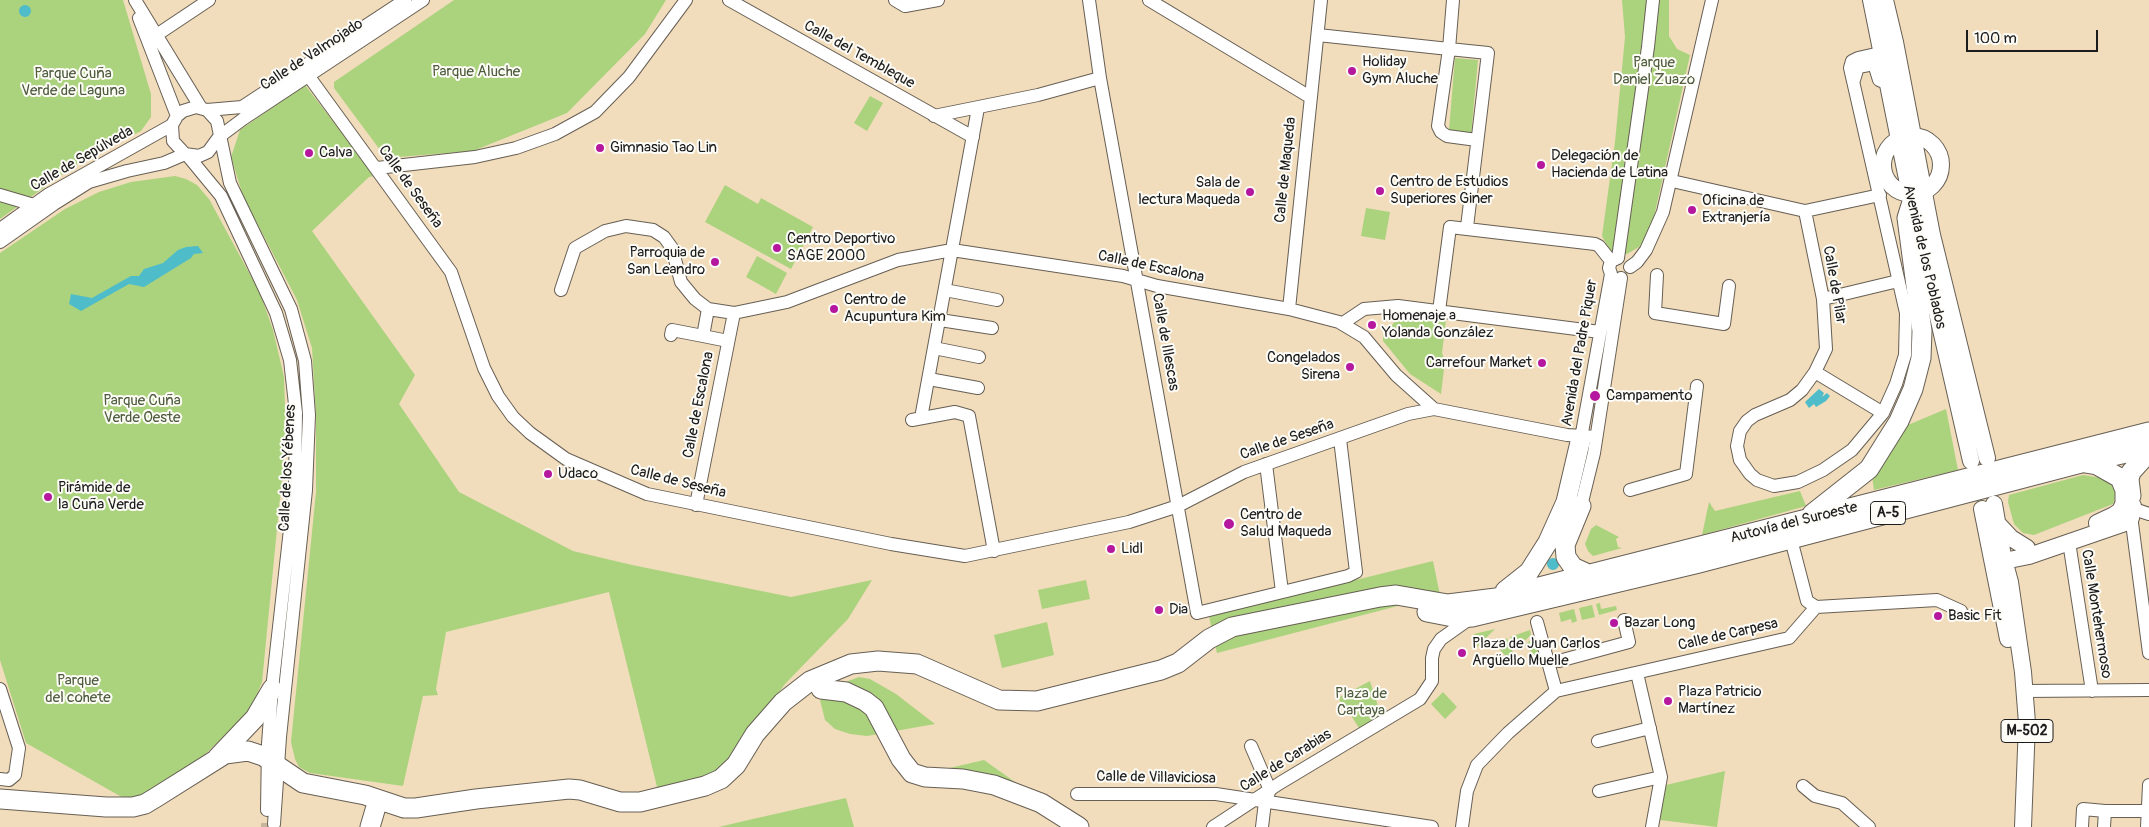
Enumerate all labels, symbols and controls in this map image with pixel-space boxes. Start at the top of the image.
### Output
street label: Calle de Valmojado [257,15,367,95]
street label: Calle del Tembleque [800,17,918,93]
scale bar [1969,20,2102,52]
text: 100 m [1974,29,2017,48]
place label: Holiday Gym Aluche [1362,53,1438,88]
park label: Parque Daniel Zuazo [1613,54,1695,89]
park label: Parque Aluche [432,63,520,81]
park label: Parque Cuña Verde de Laguna [21,65,125,100]
marker: Holiday Gym Aluche [1346,65,1358,77]
street label: Calle de Maqueda [1271,116,1301,224]
street label: Calle de Sepúlveda [28,122,136,196]
place label: Gimnasio Tao Lin [610,139,717,157]
street label: Calle de Seseña [374,142,446,232]
marker: Gimnasio Tao Lin [594,142,606,154]
place label: Calva [319,144,353,162]
marker: Calva [303,147,315,159]
place label: Delegación de Hacienda de Latina [1551,147,1668,182]
marker: Delegación de Hacienda de Latina [1535,159,1547,171]
place label: Centro de Estudios Superiores Giner [1390,173,1508,208]
place label: Sala de lectura Maqueda [1138,174,1240,209]
street label: Avenida de los Poblados [1899,183,1949,331]
marker: Centro de Estudios Superiores Giner [1374,185,1386,197]
marker: Sala de lectura Maqueda [1244,186,1256,198]
place label: Oficina de Extranjería [1702,192,1770,227]
marker: Oficina de Extranjería [1686,204,1698,216]
place label: Centro Deportivo SAGE 2000 [787,230,895,265]
marker: Centro Deportivo SAGE 2000 [771,242,783,254]
place label: Parroquia de San Leandro [627,244,705,279]
street label: Calle de Pilar [1818,245,1850,325]
street label: Calle de Escalona [1096,247,1206,287]
marker: Parroquia de San Leandro [709,256,721,268]
street label: Avenida del Padre Piquer [1558,278,1602,428]
place label: Centro de Acupuntura Kim [844,291,946,326]
street label: Calle de Illescas [1148,292,1182,392]
marker: Centro de Acupuntura Kim [828,303,840,315]
place label: Homenaje a Yolanda González [1382,307,1494,342]
marker: Homenaje a Yolanda González [1366,319,1378,331]
place label: Congelados Sirena [1267,349,1340,384]
street label: Calle de Escalona [680,350,718,460]
place label: Carrefour Market [1426,354,1532,372]
marker: Carrefour Market [1536,357,1548,369]
marker: Congelados Sirena [1344,361,1356,373]
place label: Campamento [1606,387,1692,405]
marker: Campamento [1588,389,1602,403]
park label: Parque Cuña Verde Oeste [103,392,181,427]
street label: Calle de los Yébenes [276,404,300,532]
street label: Calle de Seseña [1238,416,1336,464]
street label: Calle de Seseña [628,461,728,503]
place label: Udaco [558,465,598,483]
marker: Udaco [542,468,554,480]
place label: Pirámide de la Cuña Verde [58,479,144,514]
marker: Pirámide de la Cuña Verde [42,491,54,503]
street label: Autovía del Suroeste [1728,498,1860,548]
road number: A-5 [1870,502,1906,524]
place label: Centro de Salud Maqueda [1240,506,1331,541]
marker: Centro de Salud Maqueda [1222,517,1236,531]
place label: Lidl [1121,540,1143,558]
marker: Lidl [1105,543,1117,555]
street label: Calle Montehermoso [2077,548,2115,680]
place label: Dia [1169,601,1188,619]
marker: Dia [1153,604,1165,616]
place label: Basic Fit [1948,607,2001,625]
marker: Basic Fit [1932,610,1944,622]
place label: Bazar Long [1624,614,1695,632]
street label: Calle de Carpesa [1676,615,1780,655]
marker: Bazar Long [1608,617,1620,629]
place label: Plaza de Juan Carlos Argüello Muelle [1472,635,1600,670]
marker: Plaza de Juan Carlos Argüello Muelle [1456,647,1468,659]
park label: Parque del cohete [45,672,111,707]
place label: Plaza Patricio Martínez [1678,683,1761,718]
park label: Plaza de Cartaya [1335,685,1387,720]
marker: Plaza Patricio Martínez [1662,695,1674,707]
road number: M-502 [2001,719,2053,742]
street label: Calle de Carabias [1237,726,1335,796]
street label: Calle de Villaviciosa [1096,768,1216,788]

